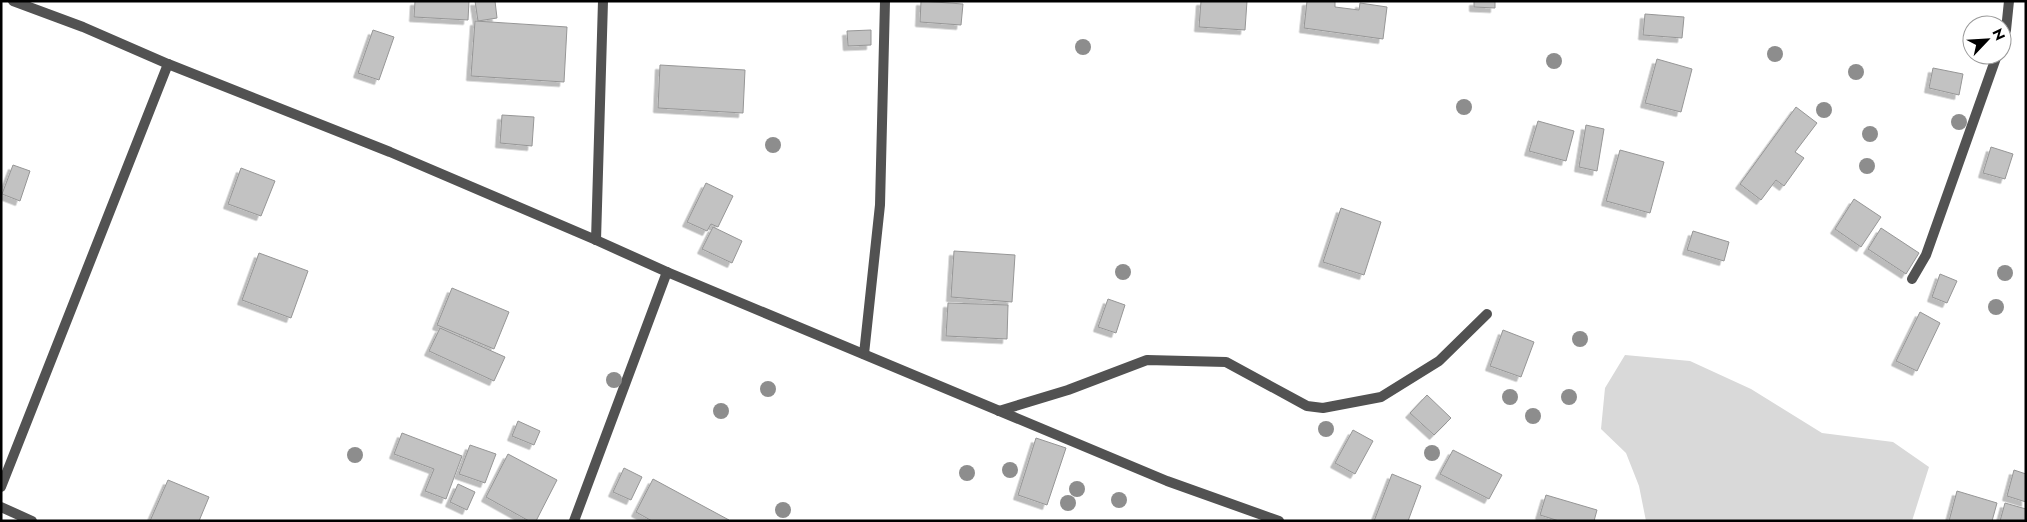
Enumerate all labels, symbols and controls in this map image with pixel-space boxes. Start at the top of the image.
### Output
north arrow [1962,15,2012,65]
text: N [1987,25,2010,44]

